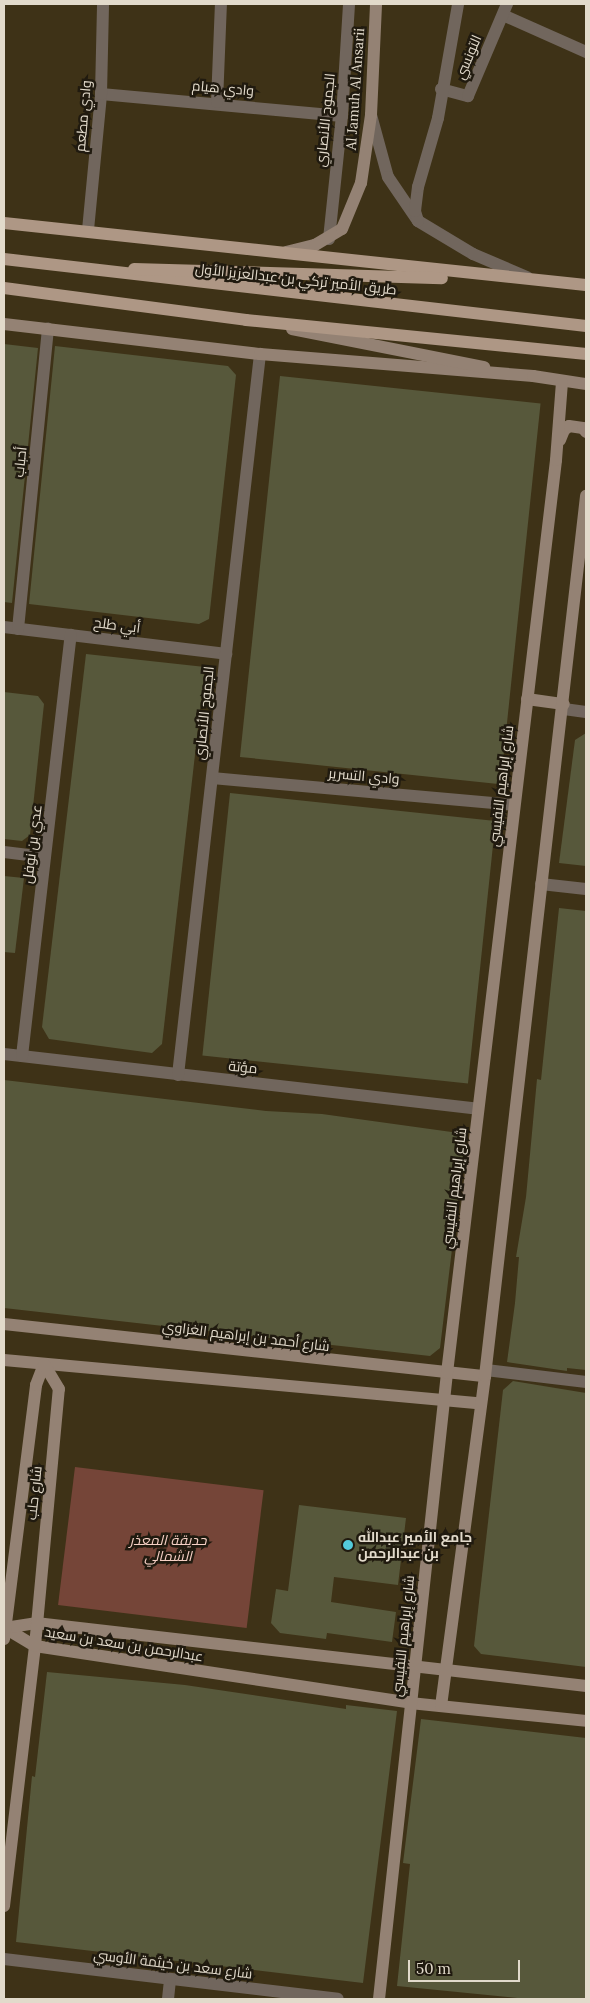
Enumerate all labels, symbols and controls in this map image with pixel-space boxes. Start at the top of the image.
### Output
street label: Al Jamuh Al Ansarii [342,27,368,151]
street label: التونسي [451,32,485,82]
street label: الجموح الأنصاري [312,72,338,168]
street label: وادي هيام [191,77,255,99]
street label: وادي مطعم [71,79,95,153]
street label: طريق الأمير تركي بن عبدالعزيز الأول [194,260,398,298]
street label: أحباب [10,446,30,478]
street label: أبي طلح [93,614,141,636]
street label: الجموح الأنصاري [191,665,217,761]
street label: شارع إبراهيم النفيسي [485,724,517,848]
street label: وادي التسرير [328,765,400,787]
street label: عدي بن نوفل [19,804,45,884]
street label: مؤتة [228,1057,258,1077]
street label: شارع إبراهيم النفيسي [438,1126,470,1250]
street label: شارع أحمد بن إبراهيم الغزاوي [161,1317,331,1355]
street label: شارع حلب [23,1465,45,1521]
place label: جامع الأمير عبدالله بن عبدالرحمن [358,1529,472,1561]
park label: حديقة المعذر الشمالي [130,1532,206,1564]
marker: جامع الأمير عبدالله بن عبدالرحمن [342,1539,354,1551]
street label: شارع إبراهيم النفيسي [388,1574,418,1698]
street label: عبدالرحمن بن سعد بن سعيد [43,1623,205,1665]
street label: شارع سعد بن خيثمة الأوسي [93,1946,253,1982]
scale bar [410,1950,522,1982]
text: 50 m [416,1959,451,1978]

